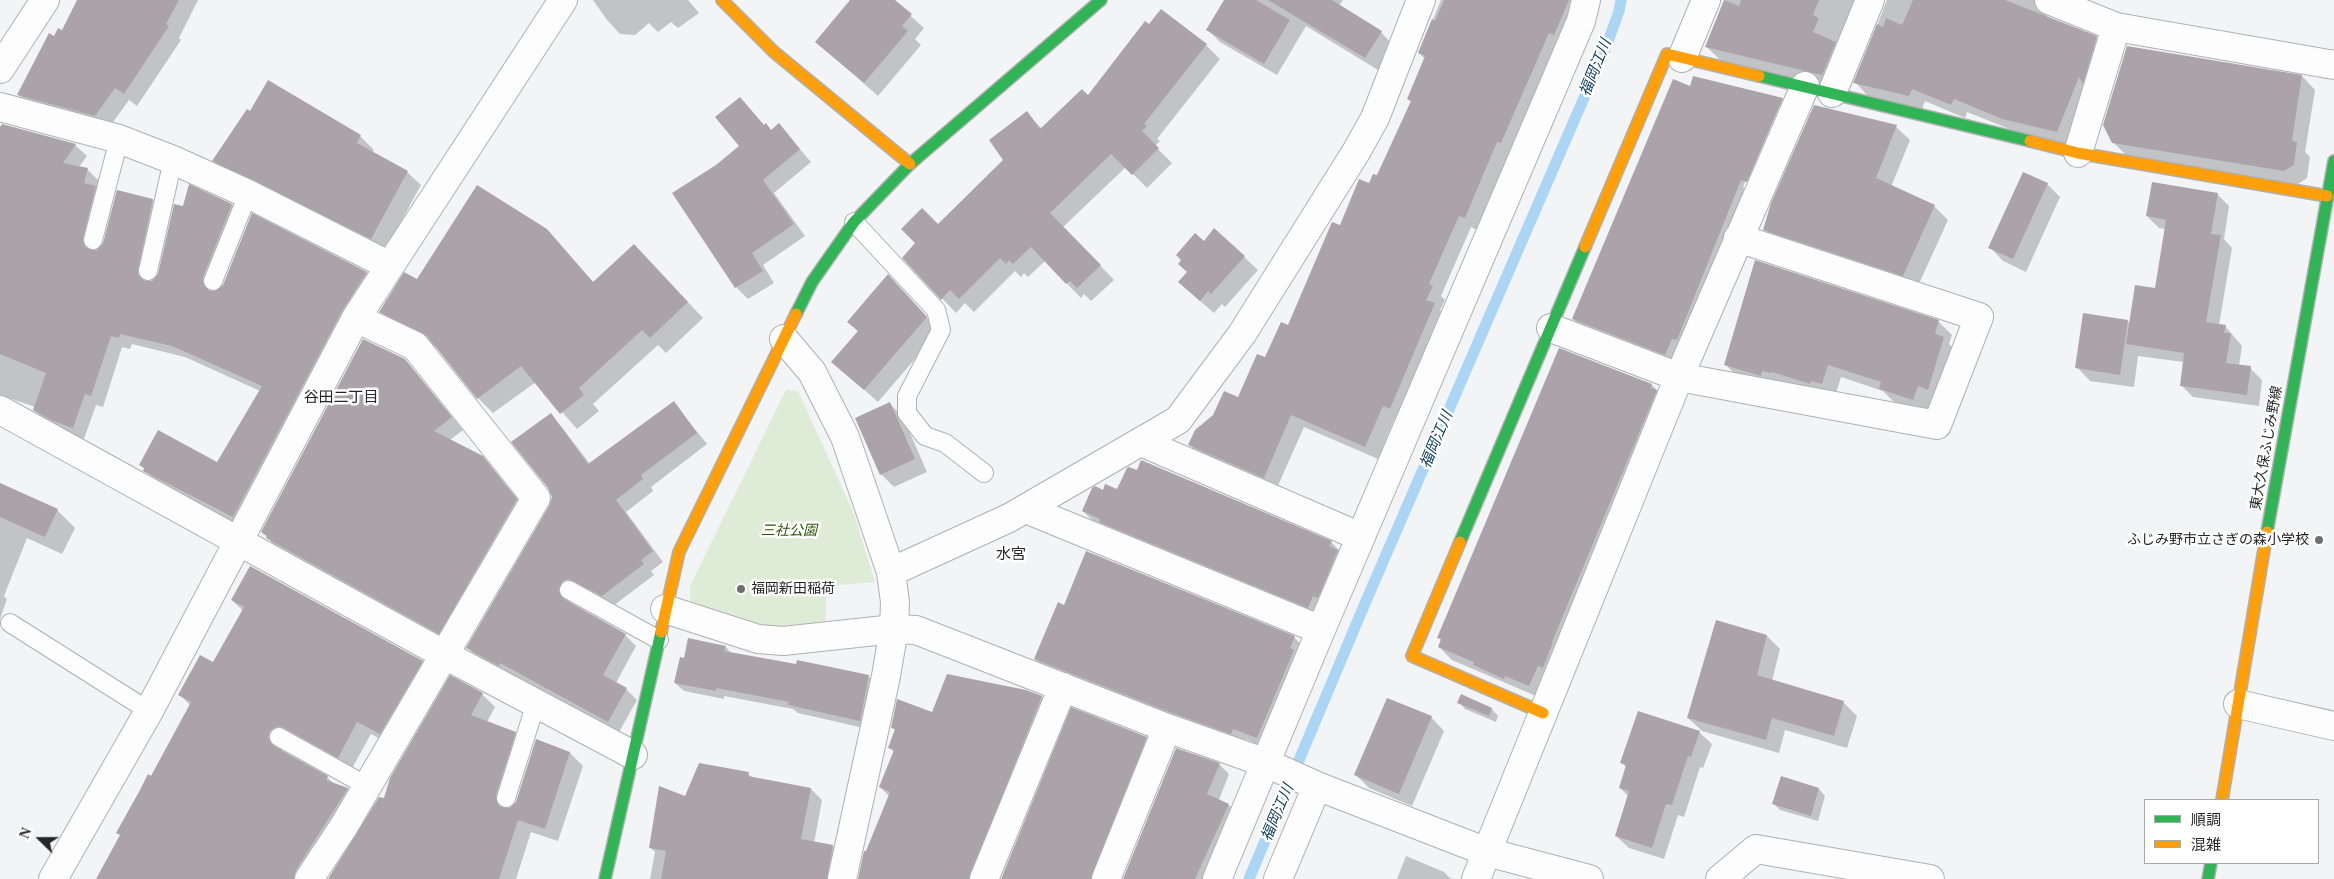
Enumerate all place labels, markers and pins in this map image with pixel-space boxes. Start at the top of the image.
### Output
place label: ふじみ野市立さぎの森小学校 [2127,532,2309,548]
marker: ふじみ野市立さぎの森小学校 [2313,534,2325,546]
place label: 福岡新田稲荷 [751,581,835,597]
marker: 福岡新田稲荷 [735,583,747,595]

